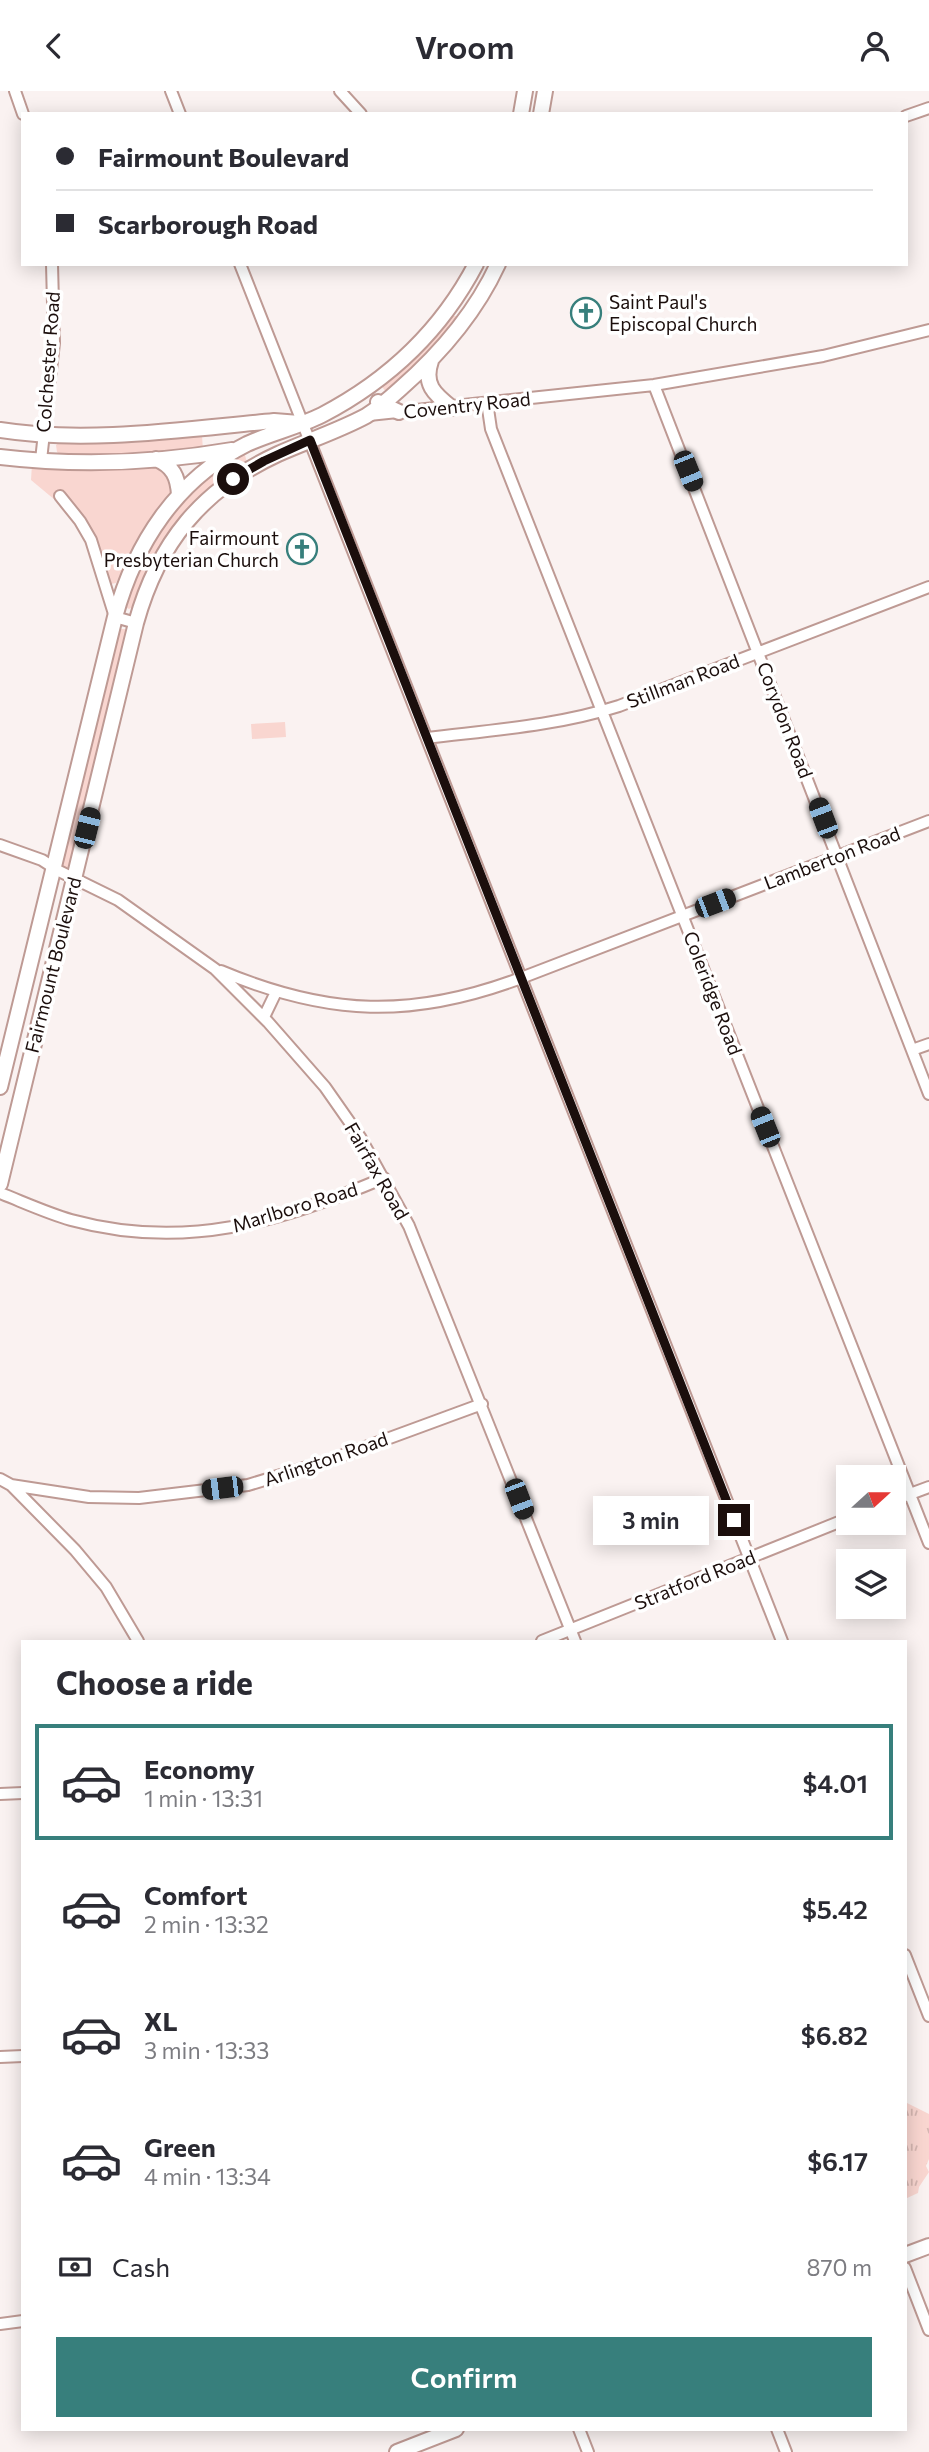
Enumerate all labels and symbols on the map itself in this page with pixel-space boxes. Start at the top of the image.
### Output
place label: Saint Paul's Episcopal Church [609,290,758,335]
street label: Colchester Road [31,291,64,433]
church icon: Saint Paul's Episcopal Church [569,296,603,330]
street label: Coventry Road [402,386,532,423]
car [671,448,706,494]
route start [217,463,249,495]
place label: Fairmount Presbyterian Church [104,526,279,571]
church icon: Fairmount Presbyterian Church [285,532,319,566]
street label: Stillman Road [623,649,742,713]
street label: Corydon Road [753,658,818,781]
car [806,795,841,841]
car [72,805,103,851]
street label: Lamberton Road [760,821,903,894]
street label: Fairmount Boulevard [20,875,85,1055]
car [692,886,739,920]
street label: Coleridge Road [679,928,748,1058]
car [748,1104,783,1150]
street label: Fairfax Road [340,1118,414,1223]
street label: Marlboro Road [230,1177,360,1236]
street label: Arlington Road [261,1427,391,1490]
north arrow [836,1465,906,1535]
car [200,1475,245,1501]
car [502,1476,537,1522]
callout: 3 min [594,1495,710,1545]
route end [718,1504,750,1536]
street label: Stratford Road [631,1545,759,1614]

